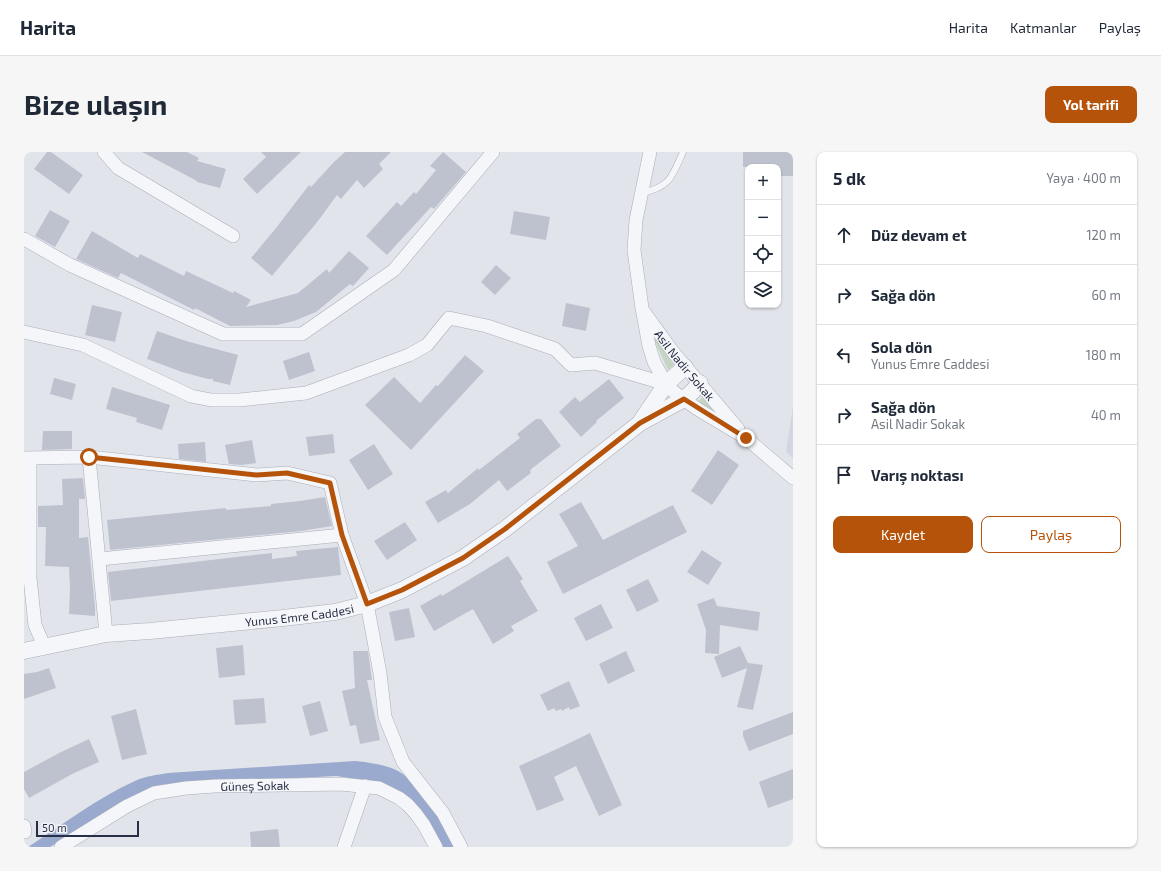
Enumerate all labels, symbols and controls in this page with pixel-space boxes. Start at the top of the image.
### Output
text: Harita [20,16,76,39]
text: Harita [949,19,988,36]
text: Katmanlar [1010,19,1077,36]
text: Paylaş [1099,19,1141,36]
button: Yol tarifi [1045,86,1137,123]
text: Bize ulaşın [24,87,167,121]
map controls [745,164,781,308]
button: + [745,164,781,200]
text: 5 dk [833,168,866,188]
text: Yaya · 400 m [1046,170,1121,186]
button: − [745,200,781,236]
icon: ahead [833,224,855,246]
text: Düz devam et [871,226,967,244]
text: 120 m [1086,227,1121,243]
button: locate [745,236,781,272]
button: layers [745,272,781,308]
icon: right [833,284,855,306]
text: Sağa dön [871,286,936,304]
text: 60 m [1091,287,1121,303]
street label: Asil Nadir Sokak [652,327,718,403]
text: Sola dön [871,338,932,356]
icon: left [833,344,855,366]
text: 180 m [1086,347,1121,363]
text: Yunus Emre Caddesi [871,356,989,372]
text: Sağa dön [871,398,936,416]
icon: right [833,404,855,426]
text: 40 m [1091,407,1121,423]
text: Asil Nadir Sokak [871,416,965,432]
route end [737,429,755,447]
route start [80,448,98,466]
icon: arrive [833,464,855,486]
text: Varış noktası [871,466,964,484]
button: Kaydet [833,516,973,553]
button: Paylaş [981,516,1121,553]
street label: Yunus Emre Caddesi [244,601,355,629]
street label: Güneş Sokak [220,778,289,793]
scale bar [36,819,139,838]
text: 50 m [42,821,67,834]

